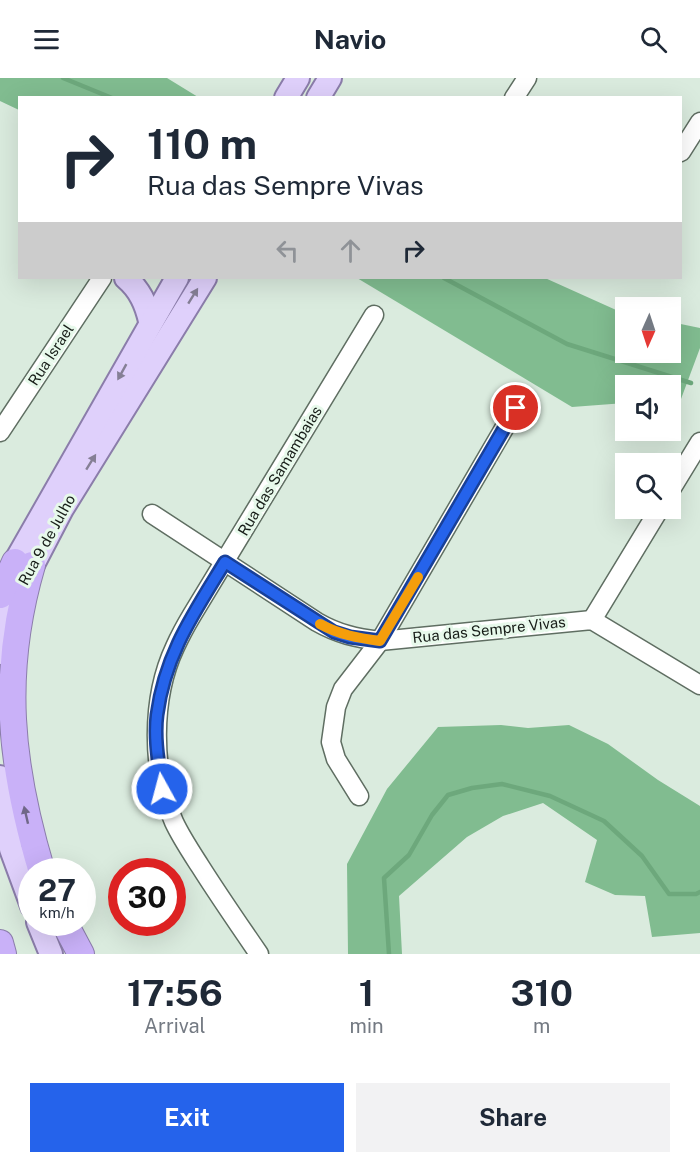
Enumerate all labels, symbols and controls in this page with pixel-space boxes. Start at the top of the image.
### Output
icon: menu [30,23,63,56]
text: Navio [314,23,386,55]
icon: search [637,23,670,56]
text: 110 m [147,119,257,168]
icon: right [48,120,126,198]
text: Rua das Sempre Vivas [147,169,424,201]
icon: left [271,234,304,267]
icon: ahead [334,234,367,267]
icon: right [397,234,430,267]
one-way arrow [188,288,199,304]
north arrow [615,297,681,363]
map controls [615,297,681,519]
street label: Rua Israel [25,321,77,388]
one-way arrow [117,364,127,381]
button: sound [615,375,681,441]
pin [490,382,541,433]
icon: arrive [499,391,532,424]
street label: Rua das Samambaias [234,403,325,539]
button: search [615,453,681,519]
one-way arrow [86,454,97,470]
street label: Rua 9 de Julho [15,492,78,588]
street label: Rua das Sempre Vivas [412,613,566,646]
position arrow [130,757,194,821]
one-way arrow [20,806,30,824]
speed limit sign: 30 [108,858,186,936]
text: 27 [38,872,76,908]
text: km/h [39,904,75,921]
text: 17:56 [127,972,223,1014]
text: 1 [359,972,374,1014]
text: 310 [510,972,573,1014]
text: Arrival [144,1014,206,1038]
text: min [350,1014,384,1038]
text: m [533,1014,550,1038]
button: Exit [30,1083,344,1152]
button: Share [356,1083,670,1152]

